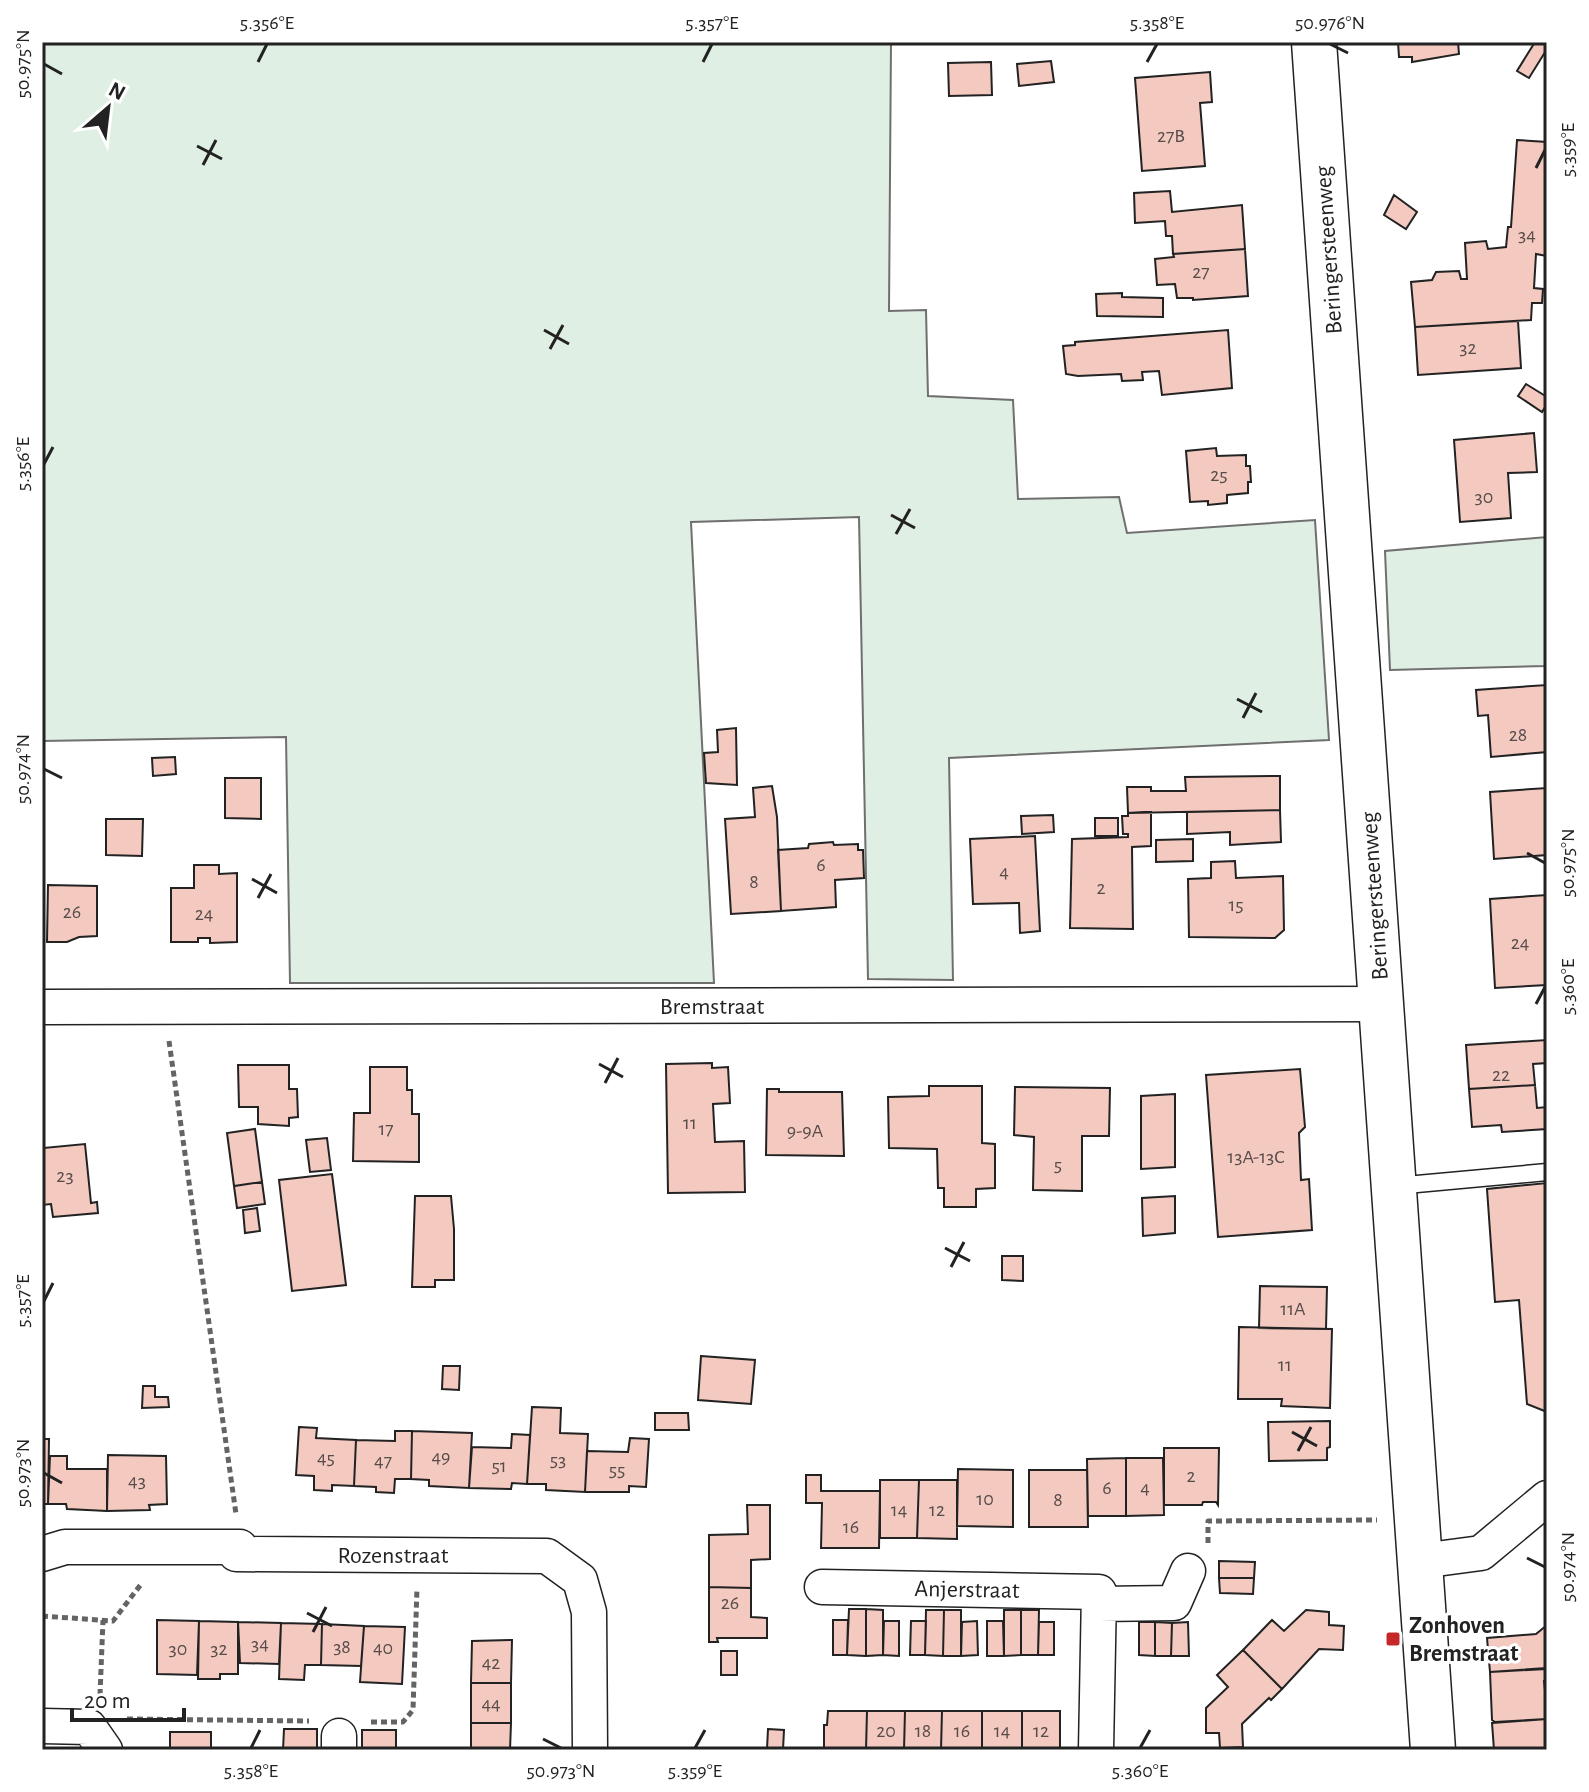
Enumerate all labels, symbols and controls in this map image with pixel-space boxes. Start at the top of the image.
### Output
text: 5.356°E [240,13,295,33]
text: 5.357°E [685,13,739,33]
text: 5.358°E [1130,13,1185,33]
text: 50.976°N [1295,13,1365,33]
text: 50.975°N [13,29,33,99]
north arrow [68,68,148,148]
text: N [105,78,129,105]
text: 5.359°E [1558,122,1578,177]
house number: 27B [1157,126,1185,146]
street label: Beringersteenweg [1311,165,1347,335]
house number: 34 [1518,225,1536,245]
house number: 27 [1192,262,1210,282]
house number: 32 [1459,338,1477,358]
text: 5.356°E [13,436,33,491]
house number: 25 [1210,465,1228,485]
house number: 30 [1475,487,1493,507]
house number: 28 [1509,725,1527,745]
text: 50.974°N [13,734,33,804]
street label: Beringersteenweg [1357,811,1393,981]
text: 50.975°N [1558,828,1578,898]
house number: 6 [816,855,826,875]
house number: 4 [999,862,1009,882]
house number: 8 [749,872,759,892]
house number: 2 [1096,878,1106,898]
house number: 15 [1228,895,1244,915]
house number: 26 [63,902,81,922]
house number: 24 [195,904,213,924]
house number: 24 [1511,933,1529,953]
text: 5.360°E [1558,958,1578,1015]
street label: Bremstraat [660,995,765,1019]
house number: 22 [1492,1065,1510,1085]
house number: 11 [683,1113,697,1133]
house number: 17 [378,1119,394,1139]
house number: 9-9A [787,1121,824,1141]
house number: 13A-13C [1227,1147,1285,1167]
house number: 5 [1054,1155,1062,1175]
house number: 23 [56,1166,74,1186]
text: 5.357°E [13,1274,33,1328]
house number: 11A [1280,1299,1306,1319]
house number: 11 [1278,1355,1292,1375]
text: 50.973°N [13,1439,33,1508]
house number: 49 [431,1447,451,1467]
house number: 45 [317,1448,335,1468]
house number: 53 [550,1450,566,1470]
house number: 47 [374,1451,392,1471]
house number: 51 [491,1456,507,1476]
house number: 55 [609,1460,625,1480]
house number: 2 [1186,1466,1196,1486]
house number: 43 [128,1471,146,1491]
house number: 6 [1102,1478,1112,1498]
house number: 4 [1140,1478,1150,1498]
house number: 10 [976,1489,994,1509]
house number: 8 [1053,1490,1063,1510]
house number: 14 [891,1500,907,1520]
house number: 12 [929,1500,945,1520]
house number: 16 [843,1517,859,1537]
text: 50.974°N [1558,1532,1578,1602]
street label: Rozenstraat [338,1544,449,1568]
street label: Anjerstraat [914,1577,1020,1603]
house number: 26 [721,1593,739,1613]
place label: Zonhoven Bremstraat [1409,1614,1518,1666]
marker: Zonhoven Bremstraat [1384,1630,1402,1648]
house number: 34 [251,1634,269,1654]
house number: 38 [333,1637,351,1657]
house number: 40 [373,1638,393,1658]
house number: 30 [169,1639,187,1659]
house number: 32 [210,1639,228,1659]
house number: 42 [482,1653,500,1673]
scale bar [72,1672,184,1722]
text: 20 m [84,1689,131,1713]
house number: 44 [481,1694,501,1714]
house number: 20 [876,1721,896,1741]
house number: 18 [915,1721,931,1741]
house number: 16 [954,1721,970,1741]
house number: 14 [994,1721,1010,1741]
house number: 12 [1033,1721,1049,1741]
text: 5.358°E [224,1761,279,1781]
text: 50.973°N [527,1761,596,1781]
text: 5.359°E [668,1761,723,1781]
text: 5.360°E [1112,1761,1169,1781]

